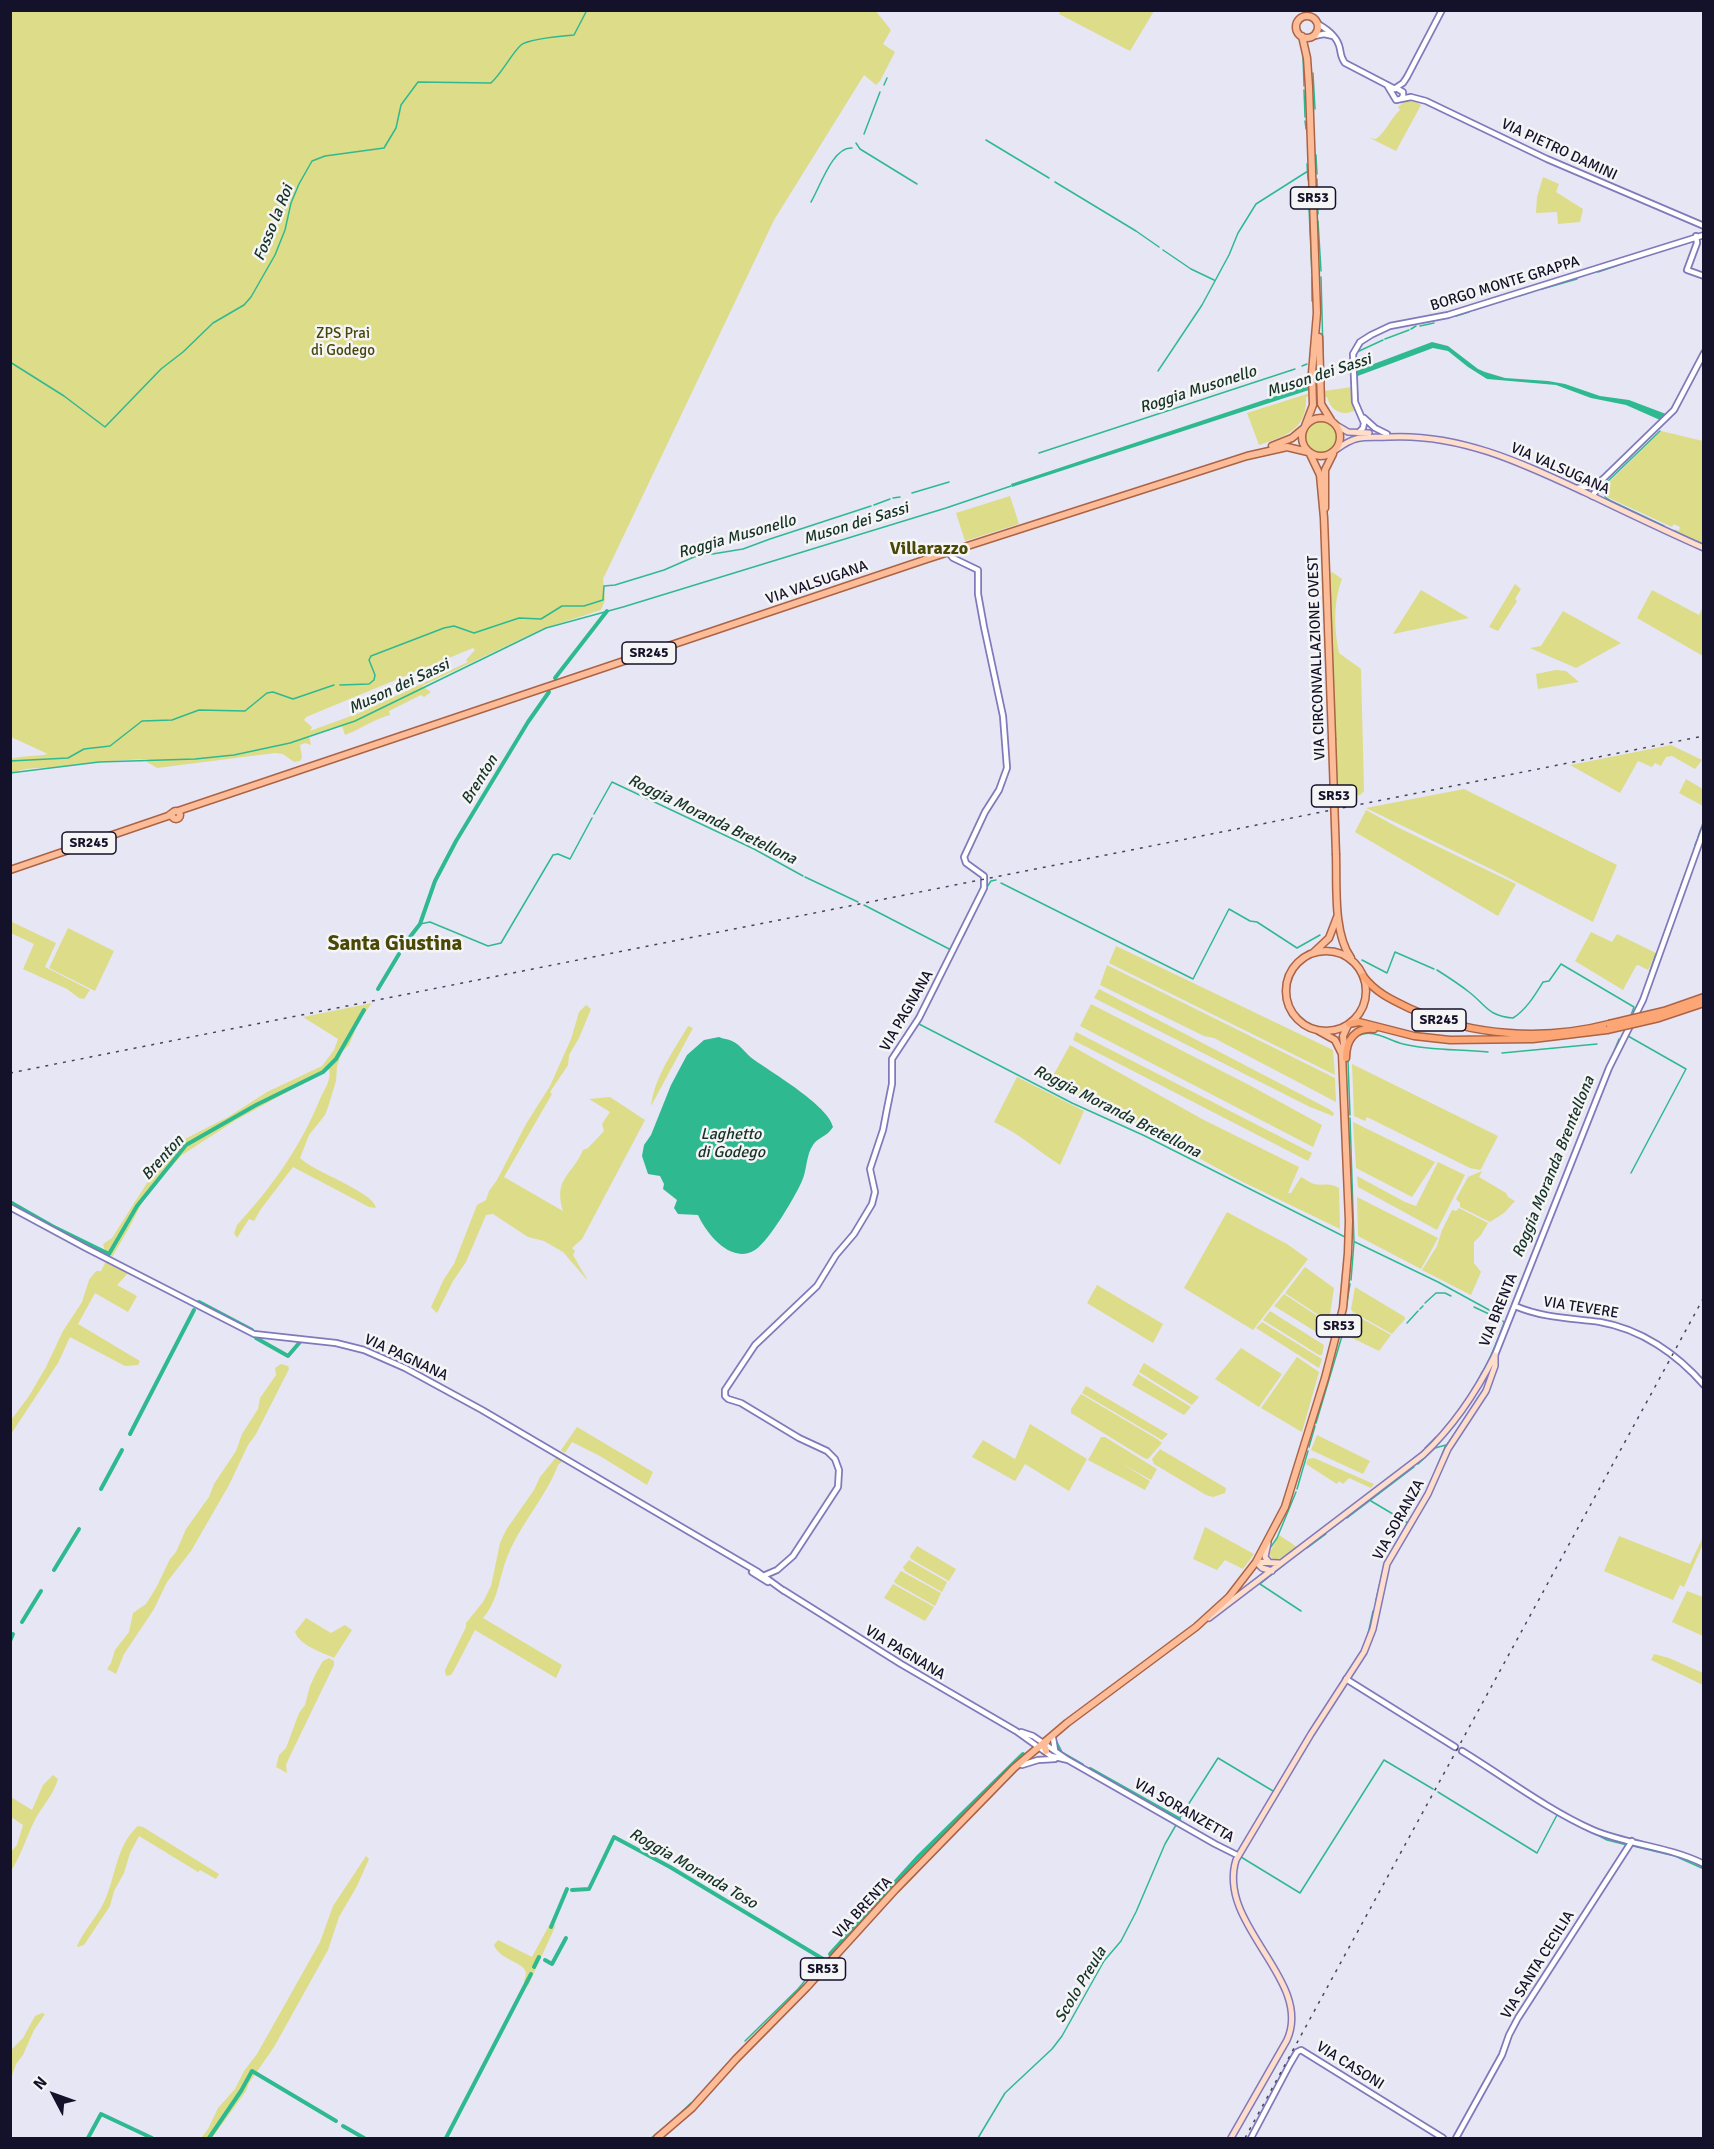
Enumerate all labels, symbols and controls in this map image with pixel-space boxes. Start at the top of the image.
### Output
street label: VIA PIETRO DAMINI [1498,115,1620,185]
water label: Fosso la Roi [250,182,298,264]
road number: SR53 [1290,187,1336,209]
street label: BORGO MONTE GRAPPA [1428,253,1582,315]
park label: ZPS Prai di Godego [311,325,375,360]
water label: Muson dei Sassi [1264,350,1374,402]
water label: Roggia Musonello [1137,362,1259,418]
street label: VIA VALSUGANA [1508,439,1612,499]
water label: Muson dei Sassi [801,499,911,549]
water label: Roggia Musonello [676,511,798,563]
district label: Villarazzo [890,538,968,560]
street label: VIA CIRCONVALLAZIONE OVEST [1304,555,1330,761]
street label: VIA VALSUGANA [764,557,870,609]
road number: SR245 [622,642,676,664]
water label: Muson dei Sassi [346,655,452,719]
water label: Brenton [457,752,503,808]
water label: Roggia Moranda Bretellona [625,771,799,869]
road number: SR53 [1312,785,1356,807]
road number: SR245 [62,832,116,854]
district label: Santa Giustina [328,931,462,957]
street label: VIA PAGNANA [877,967,937,1055]
road number: SR245 [1412,1009,1466,1031]
water label: Roggia Moranda Bretellona [1030,1061,1204,1163]
water label: Roggia Moranda Brentellona [1509,1073,1599,1261]
water label: Laghetto di Godego [697,1125,765,1163]
water label: Brenton [138,1131,188,1185]
street label: VIA BRENTA [1476,1271,1522,1349]
street label: VIA TEVERE [1542,1293,1620,1323]
road number: SR53 [1316,1315,1362,1337]
street label: VIA PAGNANA [361,1331,451,1385]
street label: VIA SORANZA [1369,1476,1429,1564]
street label: VIA PAGNANA [862,1622,948,1684]
street label: VIA SORANZETTA [1131,1775,1237,1847]
water label: Roggia Moranda Toso [626,1825,760,1913]
street label: VIA BRENTA [830,1873,896,1943]
street label: VIA SANTA CECILIA [1497,1908,1579,2022]
water label: Scolo Preula [1051,1944,1111,2026]
road number: SR53 [800,1958,846,1980]
street label: VIA CASONI [1313,2038,1387,2094]
north arrow [24,2065,84,2125]
text: N [29,2072,52,2094]

